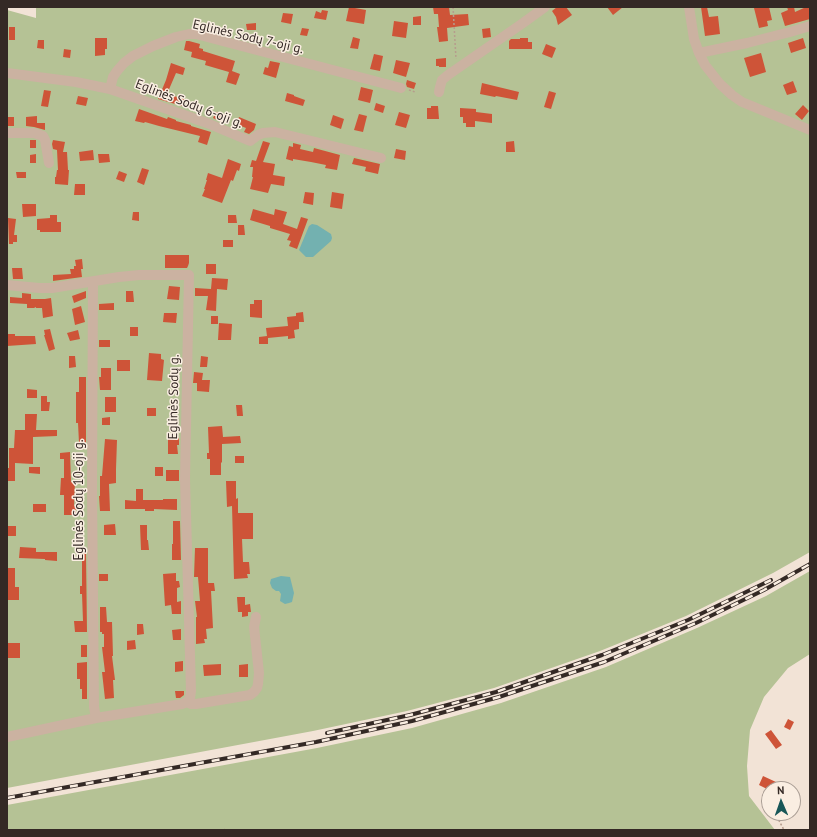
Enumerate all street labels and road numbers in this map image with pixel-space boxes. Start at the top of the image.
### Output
street label: Eglinės Sodų 7-oji g. [191,17,305,57]
street label: Eglinės Sodų 6-oji g. [133,76,245,132]
street label: Eglinės Sodų g. [165,354,183,440]
street label: Eglinės Sodų 10-oji g. [71,439,87,561]

